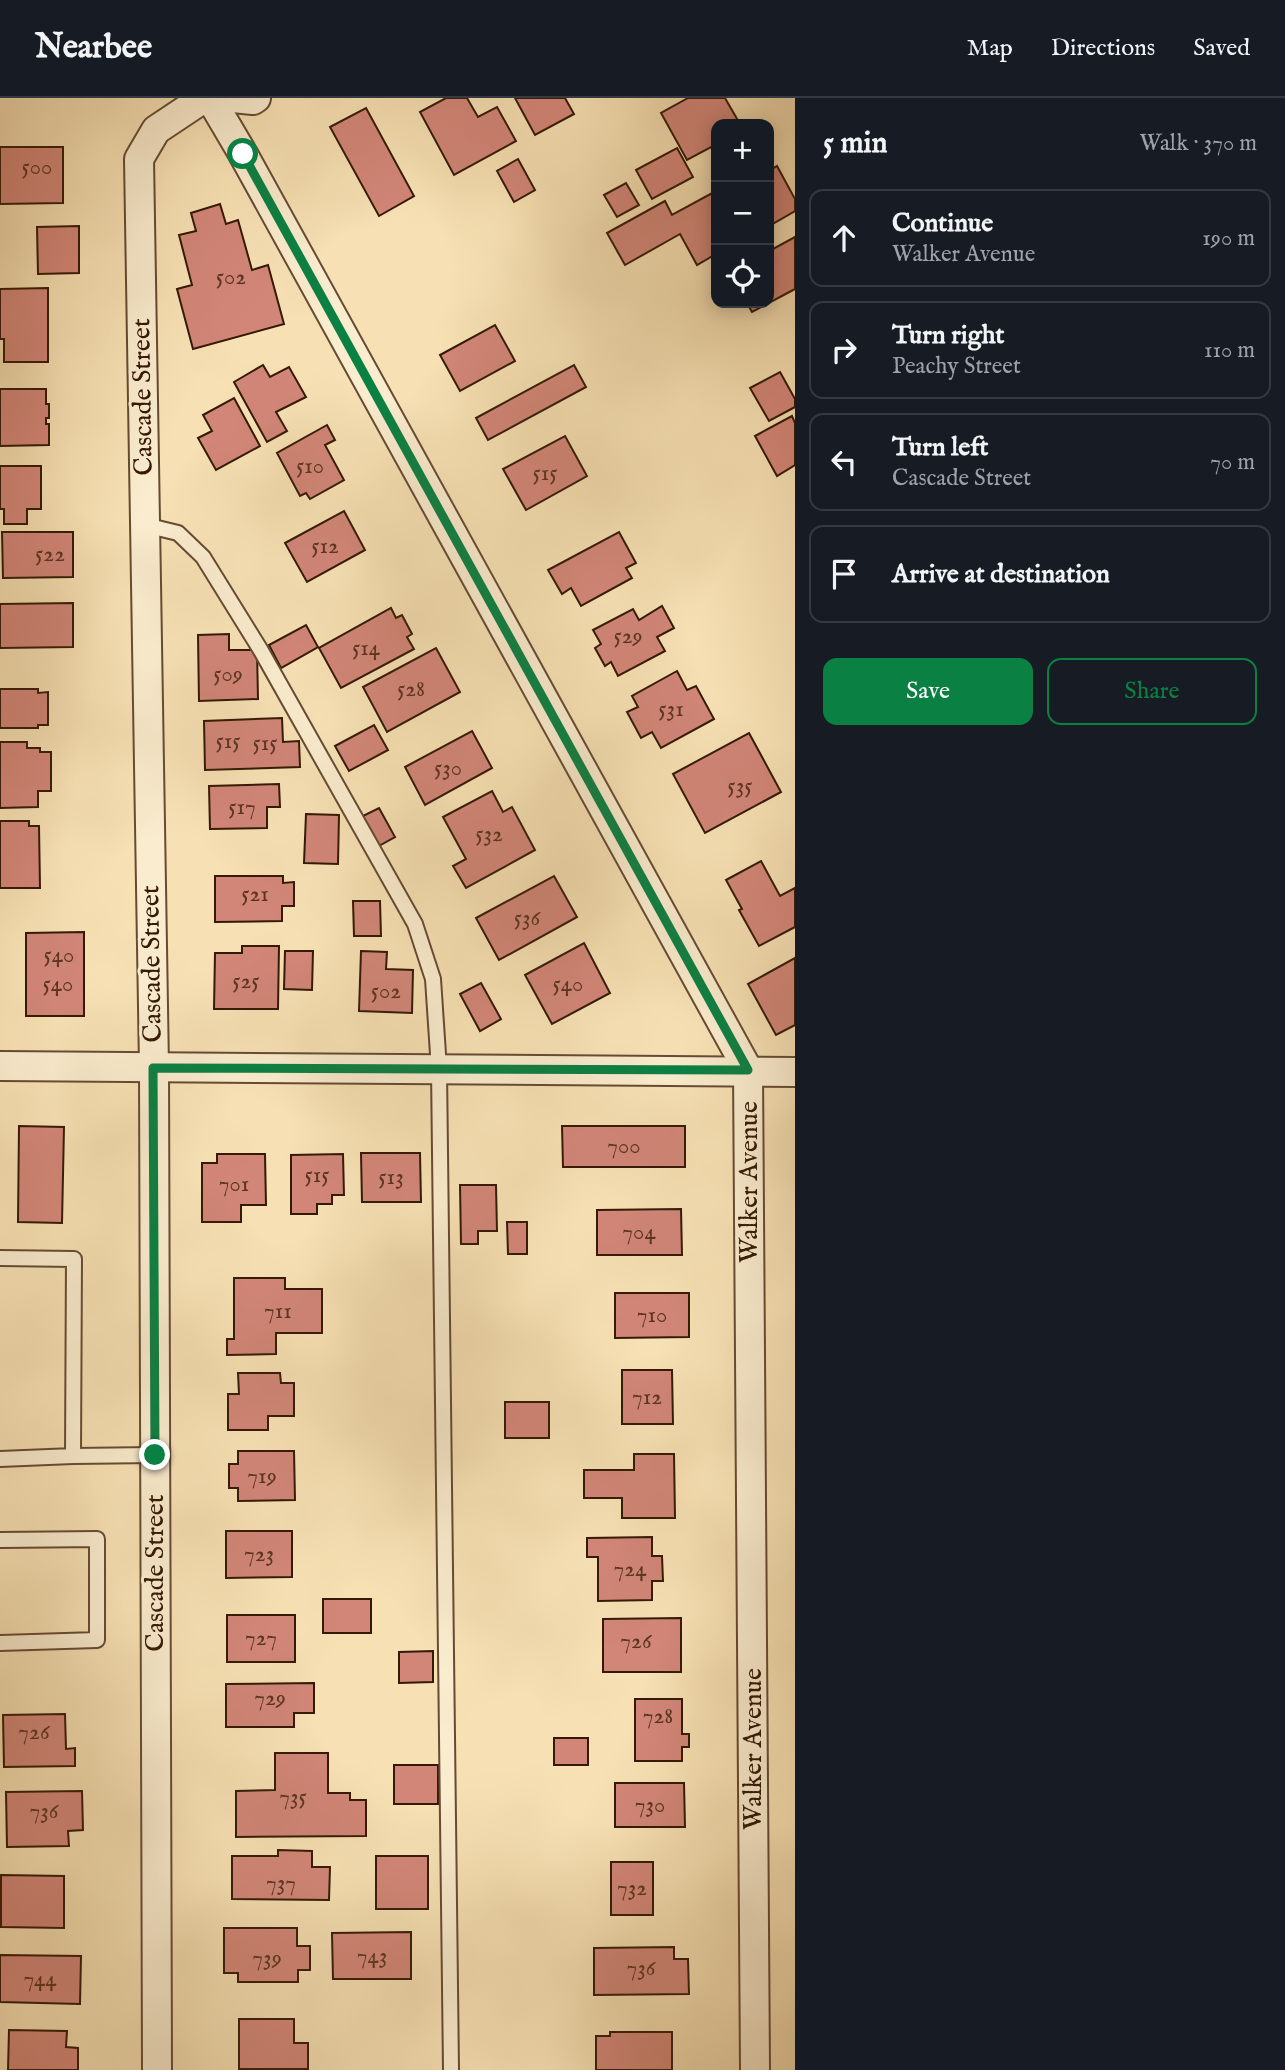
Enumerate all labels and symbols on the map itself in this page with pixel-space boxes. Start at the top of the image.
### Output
route start [227,138,258,169]
house number: 500 [22,153,52,182]
house number: 502 [216,263,246,292]
street label: Cascade Street [125,318,161,476]
house number: 510 [296,452,324,481]
house number: 515 [532,459,558,488]
house number: 512 [311,532,339,561]
house number: 522 [35,540,65,569]
house number: 529 [613,622,643,651]
house number: 514 [352,634,381,663]
house number: 509 [213,660,243,689]
house number: 528 [397,675,425,704]
house number: 531 [658,695,684,724]
house number: 515 [215,727,241,756]
house number: 515 [252,729,278,758]
house number: 530 [434,754,462,783]
house number: 535 [727,772,753,801]
house number: 517 [228,793,256,822]
house number: 532 [475,820,503,849]
house number: 521 [241,880,269,909]
street label: Cascade Street [134,885,170,1043]
house number: 536 [514,904,542,933]
house number: 540 [44,941,74,970]
house number: 525 [232,967,260,996]
house number: 540 [43,970,73,999]
house number: 540 [553,970,583,999]
house number: 502 [371,977,401,1006]
street label: Walker Avenue [733,1101,766,1263]
house number: 700 [607,1132,641,1161]
house number: 515 [304,1161,330,1190]
house number: 513 [378,1163,404,1192]
house number: 701 [219,1170,249,1199]
house number: 704 [622,1218,656,1247]
house number: 711 [264,1297,292,1326]
house number: 710 [637,1301,667,1330]
house number: 712 [632,1383,662,1412]
route end [139,1439,170,1470]
house number: 719 [247,1462,277,1491]
street label: Cascade Street [139,1494,172,1652]
house number: 723 [244,1540,274,1569]
house number: 724 [614,1555,647,1584]
house number: 727 [245,1624,277,1653]
house number: 726 [620,1627,653,1656]
street label: Walker Avenue [737,1668,770,1830]
house number: 729 [254,1684,286,1713]
house number: 728 [643,1702,673,1731]
house number: 726 [18,1718,51,1747]
house number: 735 [279,1783,307,1812]
house number: 730 [635,1791,665,1820]
house number: 736 [29,1797,60,1826]
house number: 737 [266,1869,296,1898]
house number: 732 [617,1874,647,1903]
house number: 743 [357,1942,387,1971]
house number: 739 [252,1944,282,1973]
house number: 736 [626,1954,657,1983]
house number: 744 [23,1965,57,1994]

